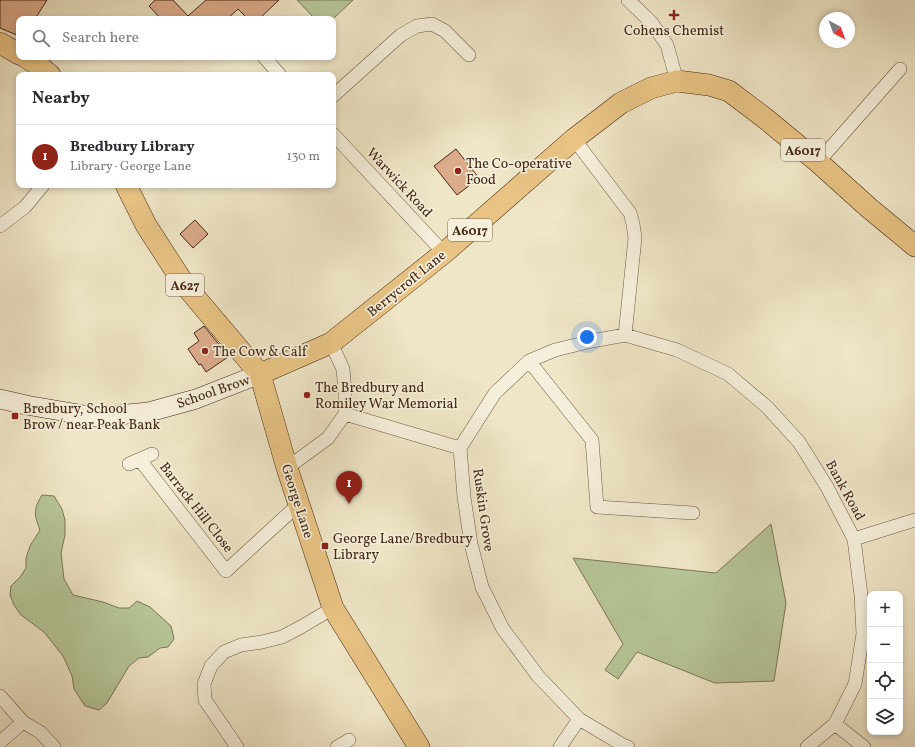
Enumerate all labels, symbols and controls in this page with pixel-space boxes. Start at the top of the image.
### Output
marker: Cohens Chemist [669,10,679,20]
north arrow [819,12,855,48]
search box [16,16,336,60]
place label: Cohens Chemist [624,22,724,41]
icon: search [30,27,52,49]
text: Search here [62,28,139,49]
text: Nearby [32,87,90,110]
text: Bredbury Library [70,137,195,158]
road number: A6017 [781,139,825,161]
street label: Warwick Road [362,144,436,222]
text: 1 [42,148,48,166]
text: 130 m [287,148,320,166]
place label: The Co-operative Food [466,155,572,190]
text: Library · George Lane [70,158,191,176]
marker: The Co-operative Food [453,166,463,176]
road number: A6017 [448,219,492,241]
street label: Berrycroft Lane [364,246,451,322]
road number: A627 [166,274,204,296]
your location [577,327,597,347]
place label: The Cow & Calf [213,343,308,362]
marker: The Cow & Calf [200,346,210,356]
street label: School Brow [174,371,253,414]
place label: The Bredbury and Romiley War Memorial [315,379,458,414]
marker: The Bredbury and Romiley War Memorial [302,390,312,400]
place label: Bredbury, School Brow / near Peak Bank [23,400,161,435]
marker: Bredbury, School Brow / near Peak Bank [10,411,20,421]
street label: Bank Road [820,457,869,524]
street label: Barrack Hill Close [154,459,237,557]
street label: George Lane [276,462,318,541]
street label: Ruskin Grove [467,467,498,553]
pin: 1 [336,471,362,504]
place label: George Lane/Bredbury Library [333,530,473,565]
marker: George Lane/Bredbury Library [320,541,330,551]
map controls [867,591,903,735]
button: + [867,591,903,627]
button: − [867,627,903,663]
button: locate [867,663,903,699]
button: layers [867,699,903,735]

